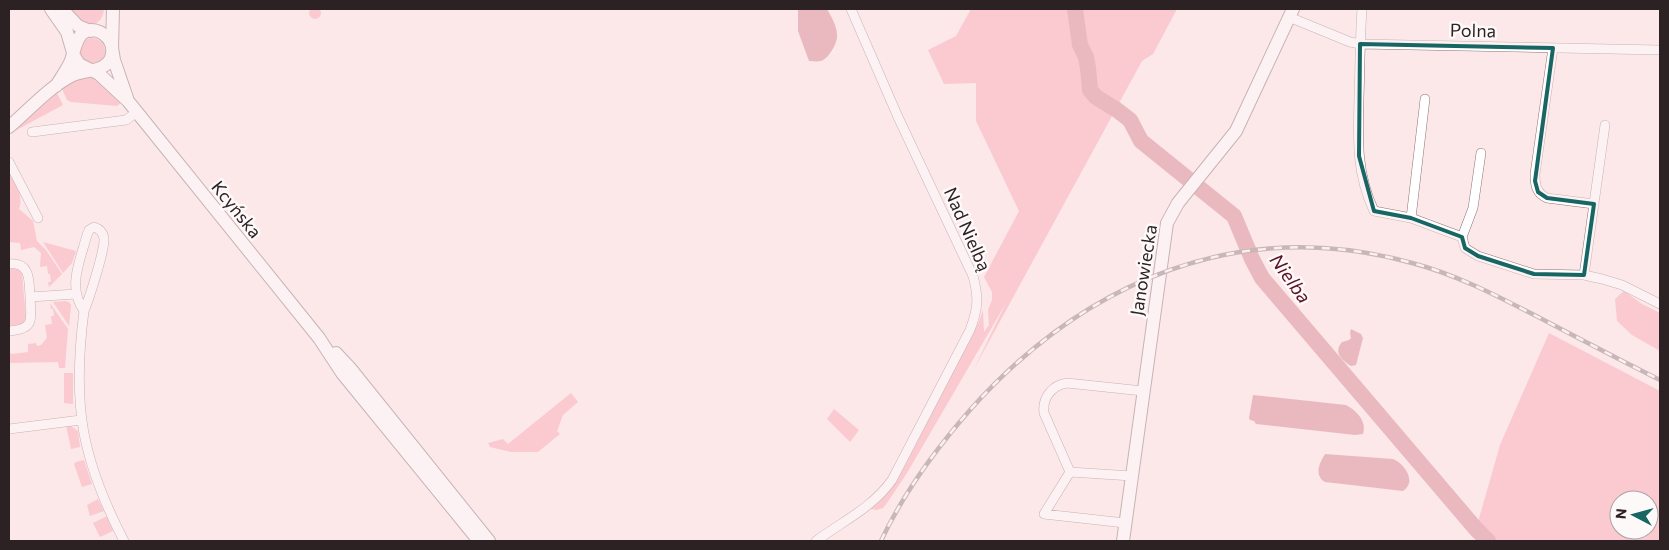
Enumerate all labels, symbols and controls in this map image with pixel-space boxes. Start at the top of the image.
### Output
street label: Polna [1450,19,1496,41]
street label: Kcyńska [207,176,267,242]
street label: Nad Nielbą [940,184,996,274]
street label: Janowiecka [1125,223,1161,317]
water label: Nielba [1265,249,1317,307]
north arrow [1609,490,1659,540]
text: N [1612,507,1630,520]

